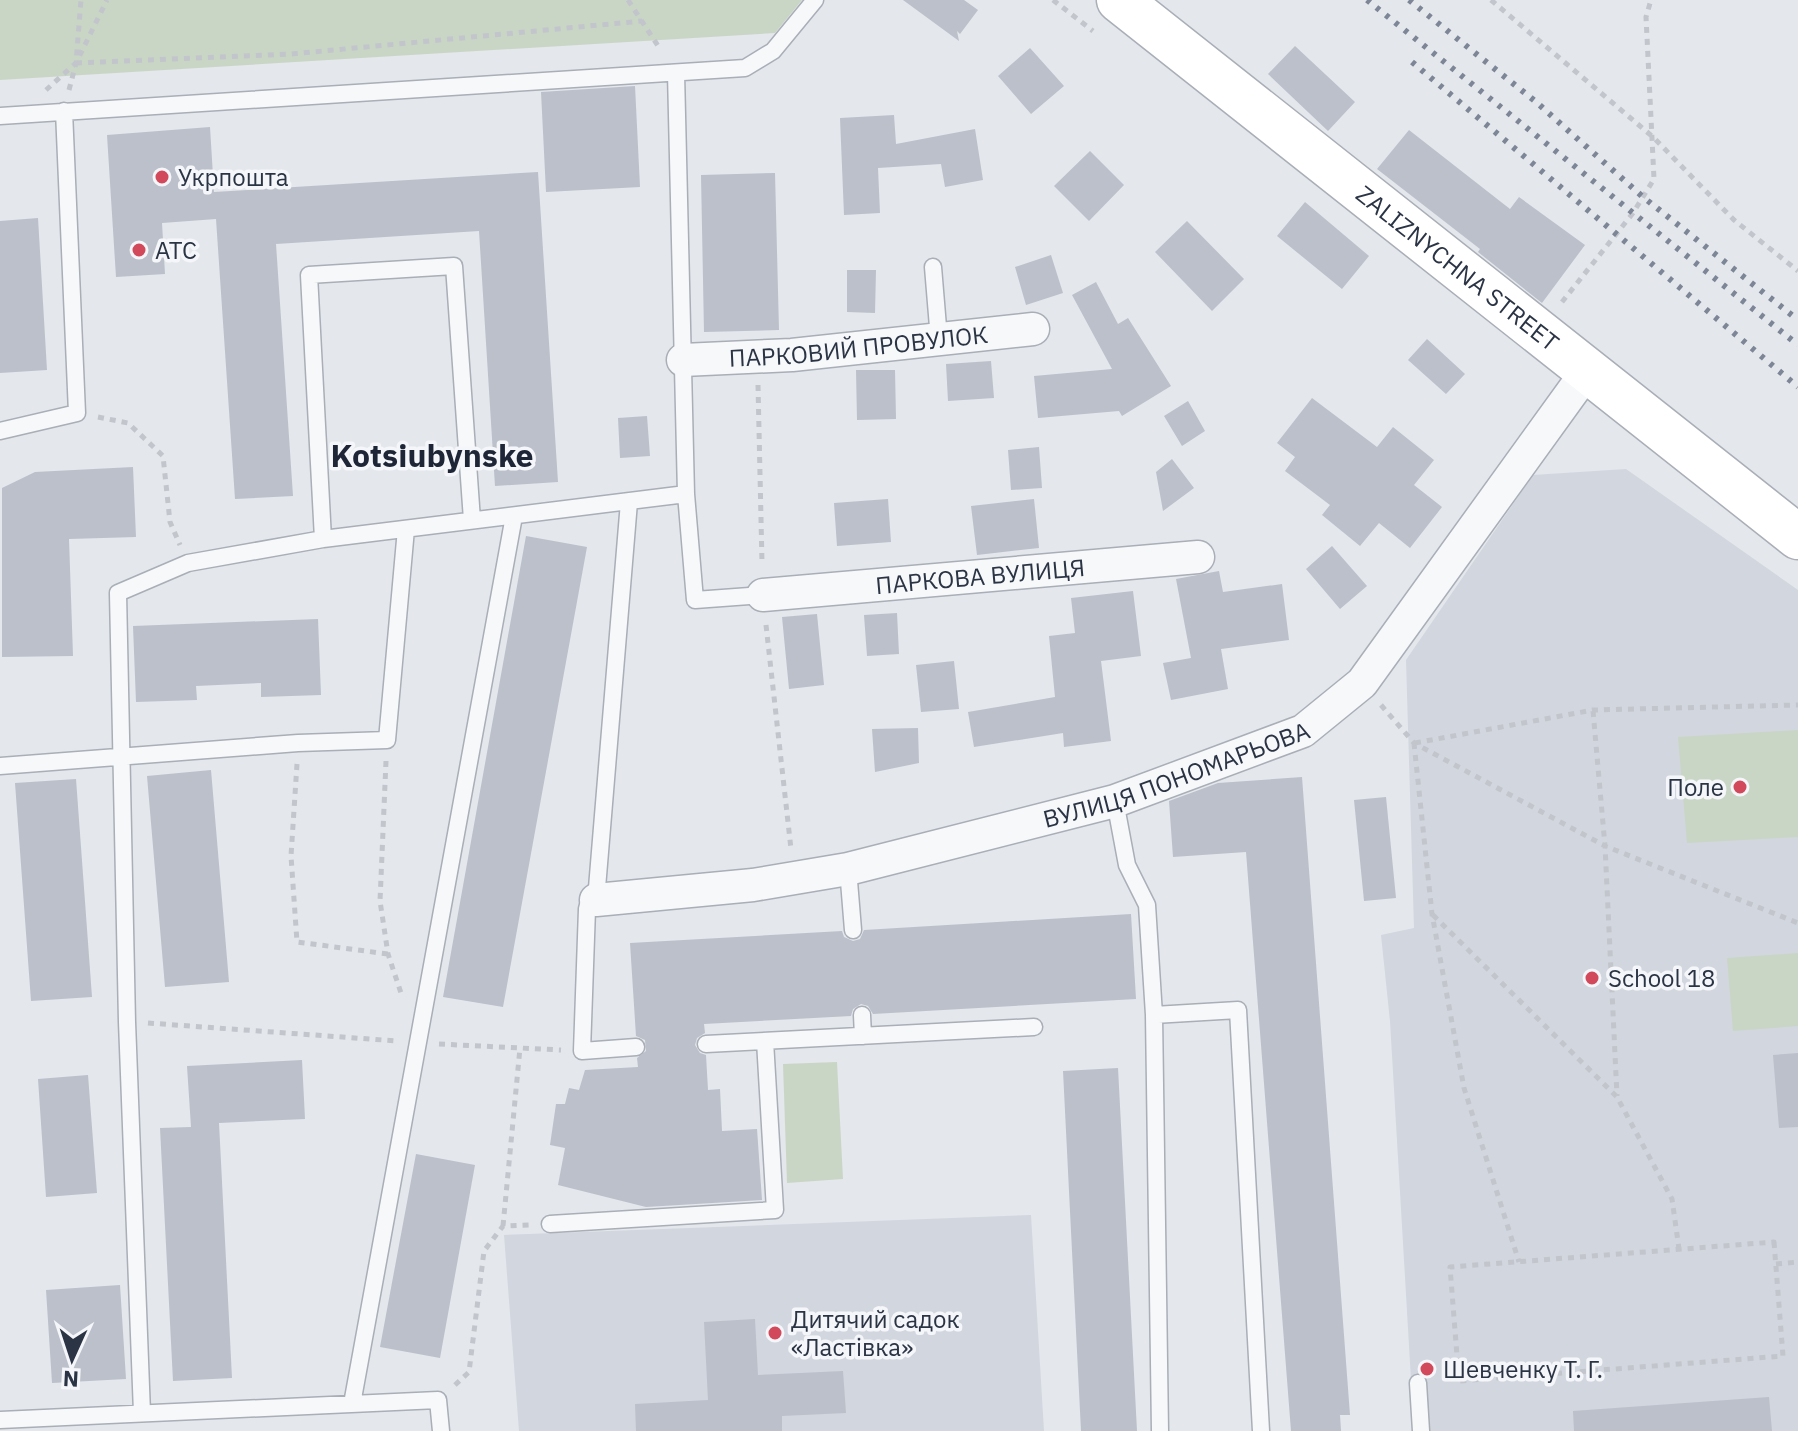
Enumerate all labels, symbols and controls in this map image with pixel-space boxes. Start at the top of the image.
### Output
place label: Укрпошта [178,161,289,193]
marker: Укрпошта [153,168,171,186]
street label: ZALIZNYCHNA STREET [1350,178,1566,358]
place label: АТС [155,234,197,266]
marker: АТС [130,241,148,259]
street label: ПАРКОВИЙ ПРОВУЛОК [728,318,989,374]
district label: Kotsiubynske [331,434,533,476]
street label: ПАРКОВА ВУЛИЦЯ [874,551,1086,601]
street label: ВУЛИЦЯ ПОНОМАРЬОВА [1040,714,1314,835]
place label: Поле [1667,771,1724,803]
marker: Поле [1731,778,1749,796]
place label: School 18 [1608,962,1716,994]
marker: School 18 [1583,969,1601,987]
place label: Дитячий садок «Ластівка» [791,1303,960,1363]
north arrow [32,1319,112,1399]
marker: Дитячий садок «Ластівка» [766,1324,784,1342]
place label: Шевченку Т. Г. [1443,1353,1603,1385]
marker: Шевченку Т. Г. [1418,1360,1436,1378]
text: N [62,1365,80,1394]

